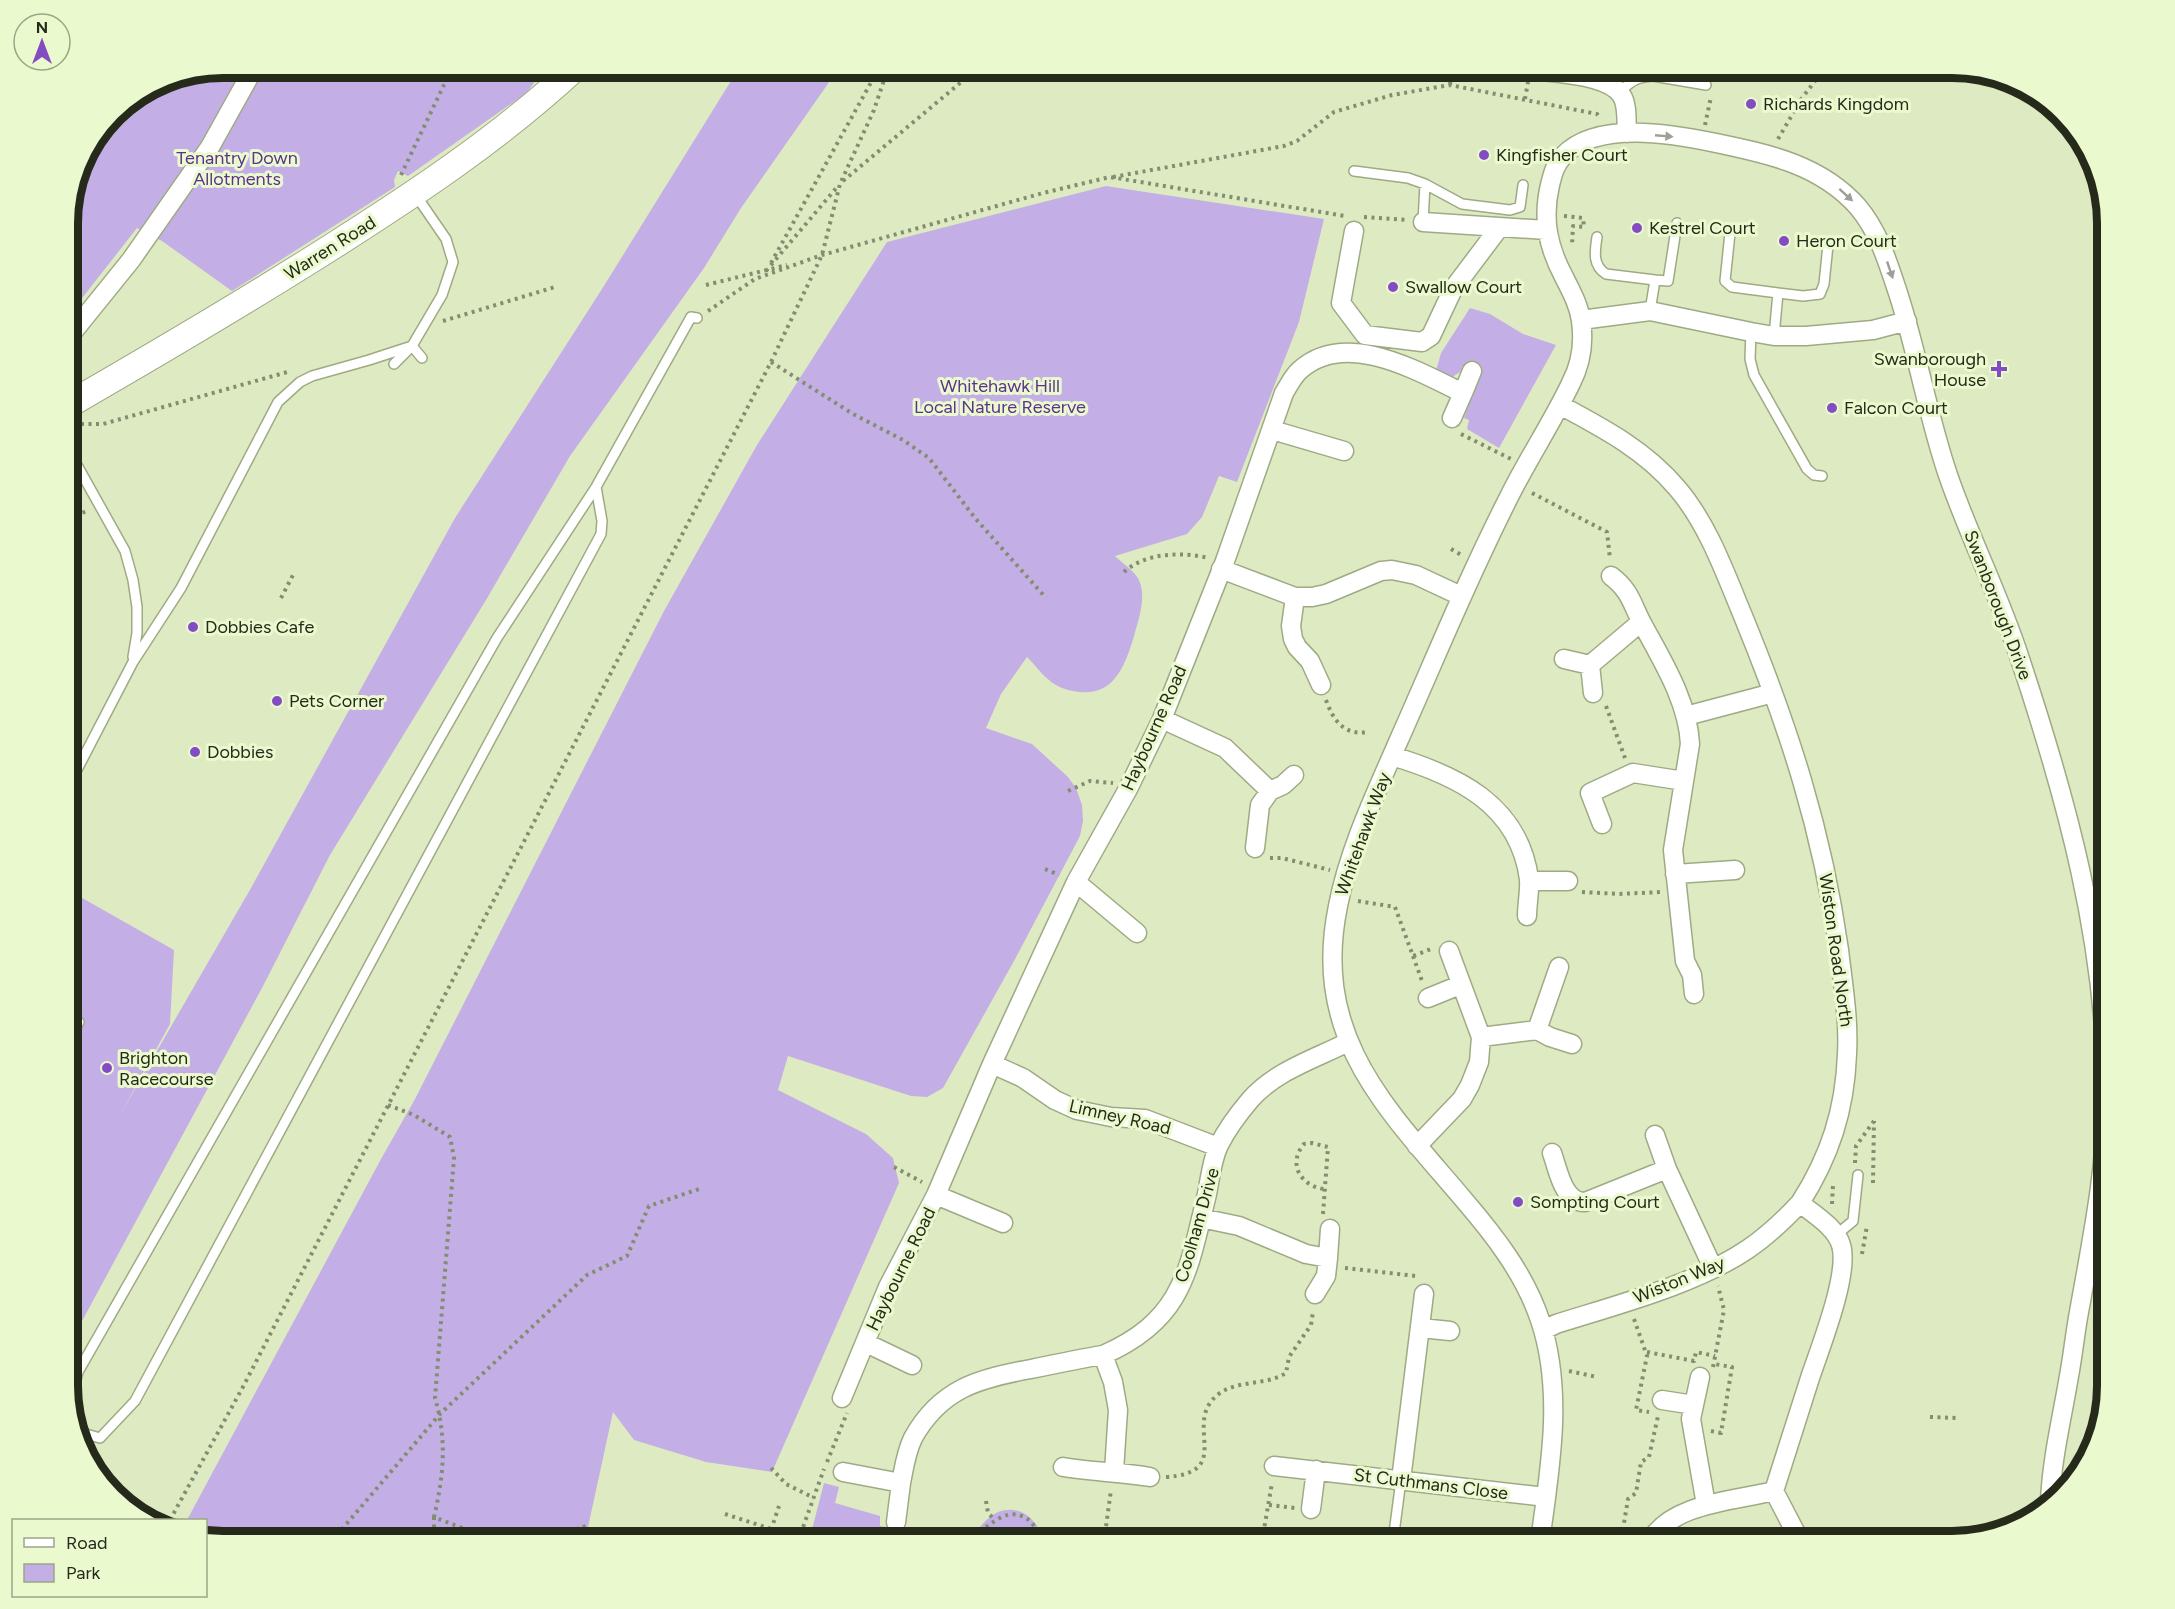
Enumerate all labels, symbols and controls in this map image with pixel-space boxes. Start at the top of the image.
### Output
north arrow [12,12,72,72]
text: N [36,18,48,37]
place label: Richards Kingdom [1763,93,1909,115]
marker: Richards Kingdom [1744,97,1758,111]
one-way arrow [1655,131,1674,141]
place label: Kingfisher Court [1496,144,1628,166]
park label: Tenantry Down Allotments [176,147,298,190]
marker: Kingfisher Court [1477,148,1491,162]
one-way arrow [1838,188,1853,201]
street label: Warren Road [280,211,380,285]
place label: Kestrel Court [1649,217,1756,239]
marker: Kestrel Court [1630,221,1644,235]
place label: Heron Court [1796,230,1897,252]
marker: Heron Court [1777,234,1791,248]
one-way arrow [1886,261,1896,279]
place label: Swallow Court [1405,276,1522,298]
marker: Swallow Court [1386,280,1400,294]
place label: Swanborough House [1874,348,1986,391]
marker: Swanborough House [1990,360,2008,378]
park label: Whitehawk Hill Local Nature Reserve [914,375,1086,418]
place label: Falcon Court [1844,397,1948,419]
marker: Falcon Court [1825,401,1839,415]
street label: Swanborough Drive [1959,527,2037,683]
place label: Dobbies Cafe [205,616,314,638]
marker: Dobbies Cafe [186,620,200,634]
street label: Haybourne Road [1117,662,1191,794]
place label: Pets Corner [289,690,384,712]
marker: Pets Corner [270,694,284,708]
place label: Dobbies [207,741,273,763]
marker: Dobbies [188,745,202,759]
street label: Whitehawk Way [1331,769,1396,899]
street label: Wiston Road North [1814,872,1858,1028]
place label: Brighton Racecourse [119,1047,214,1090]
marker: Brighton Racecourse [100,1061,114,1075]
street label: Limney Road [1067,1095,1173,1139]
street label: Coolham Drive [1170,1165,1224,1285]
place label: Sompting Court [1530,1191,1660,1213]
marker: Sompting Court [1511,1195,1525,1209]
street label: Haybourne Road [862,1204,940,1334]
street label: Wiston Way [1630,1252,1728,1308]
street label: St Cuthmans Close [1353,1464,1509,1504]
legend [12,1519,207,1597]
text: Road [66,1532,107,1554]
text: Park [66,1562,101,1584]

